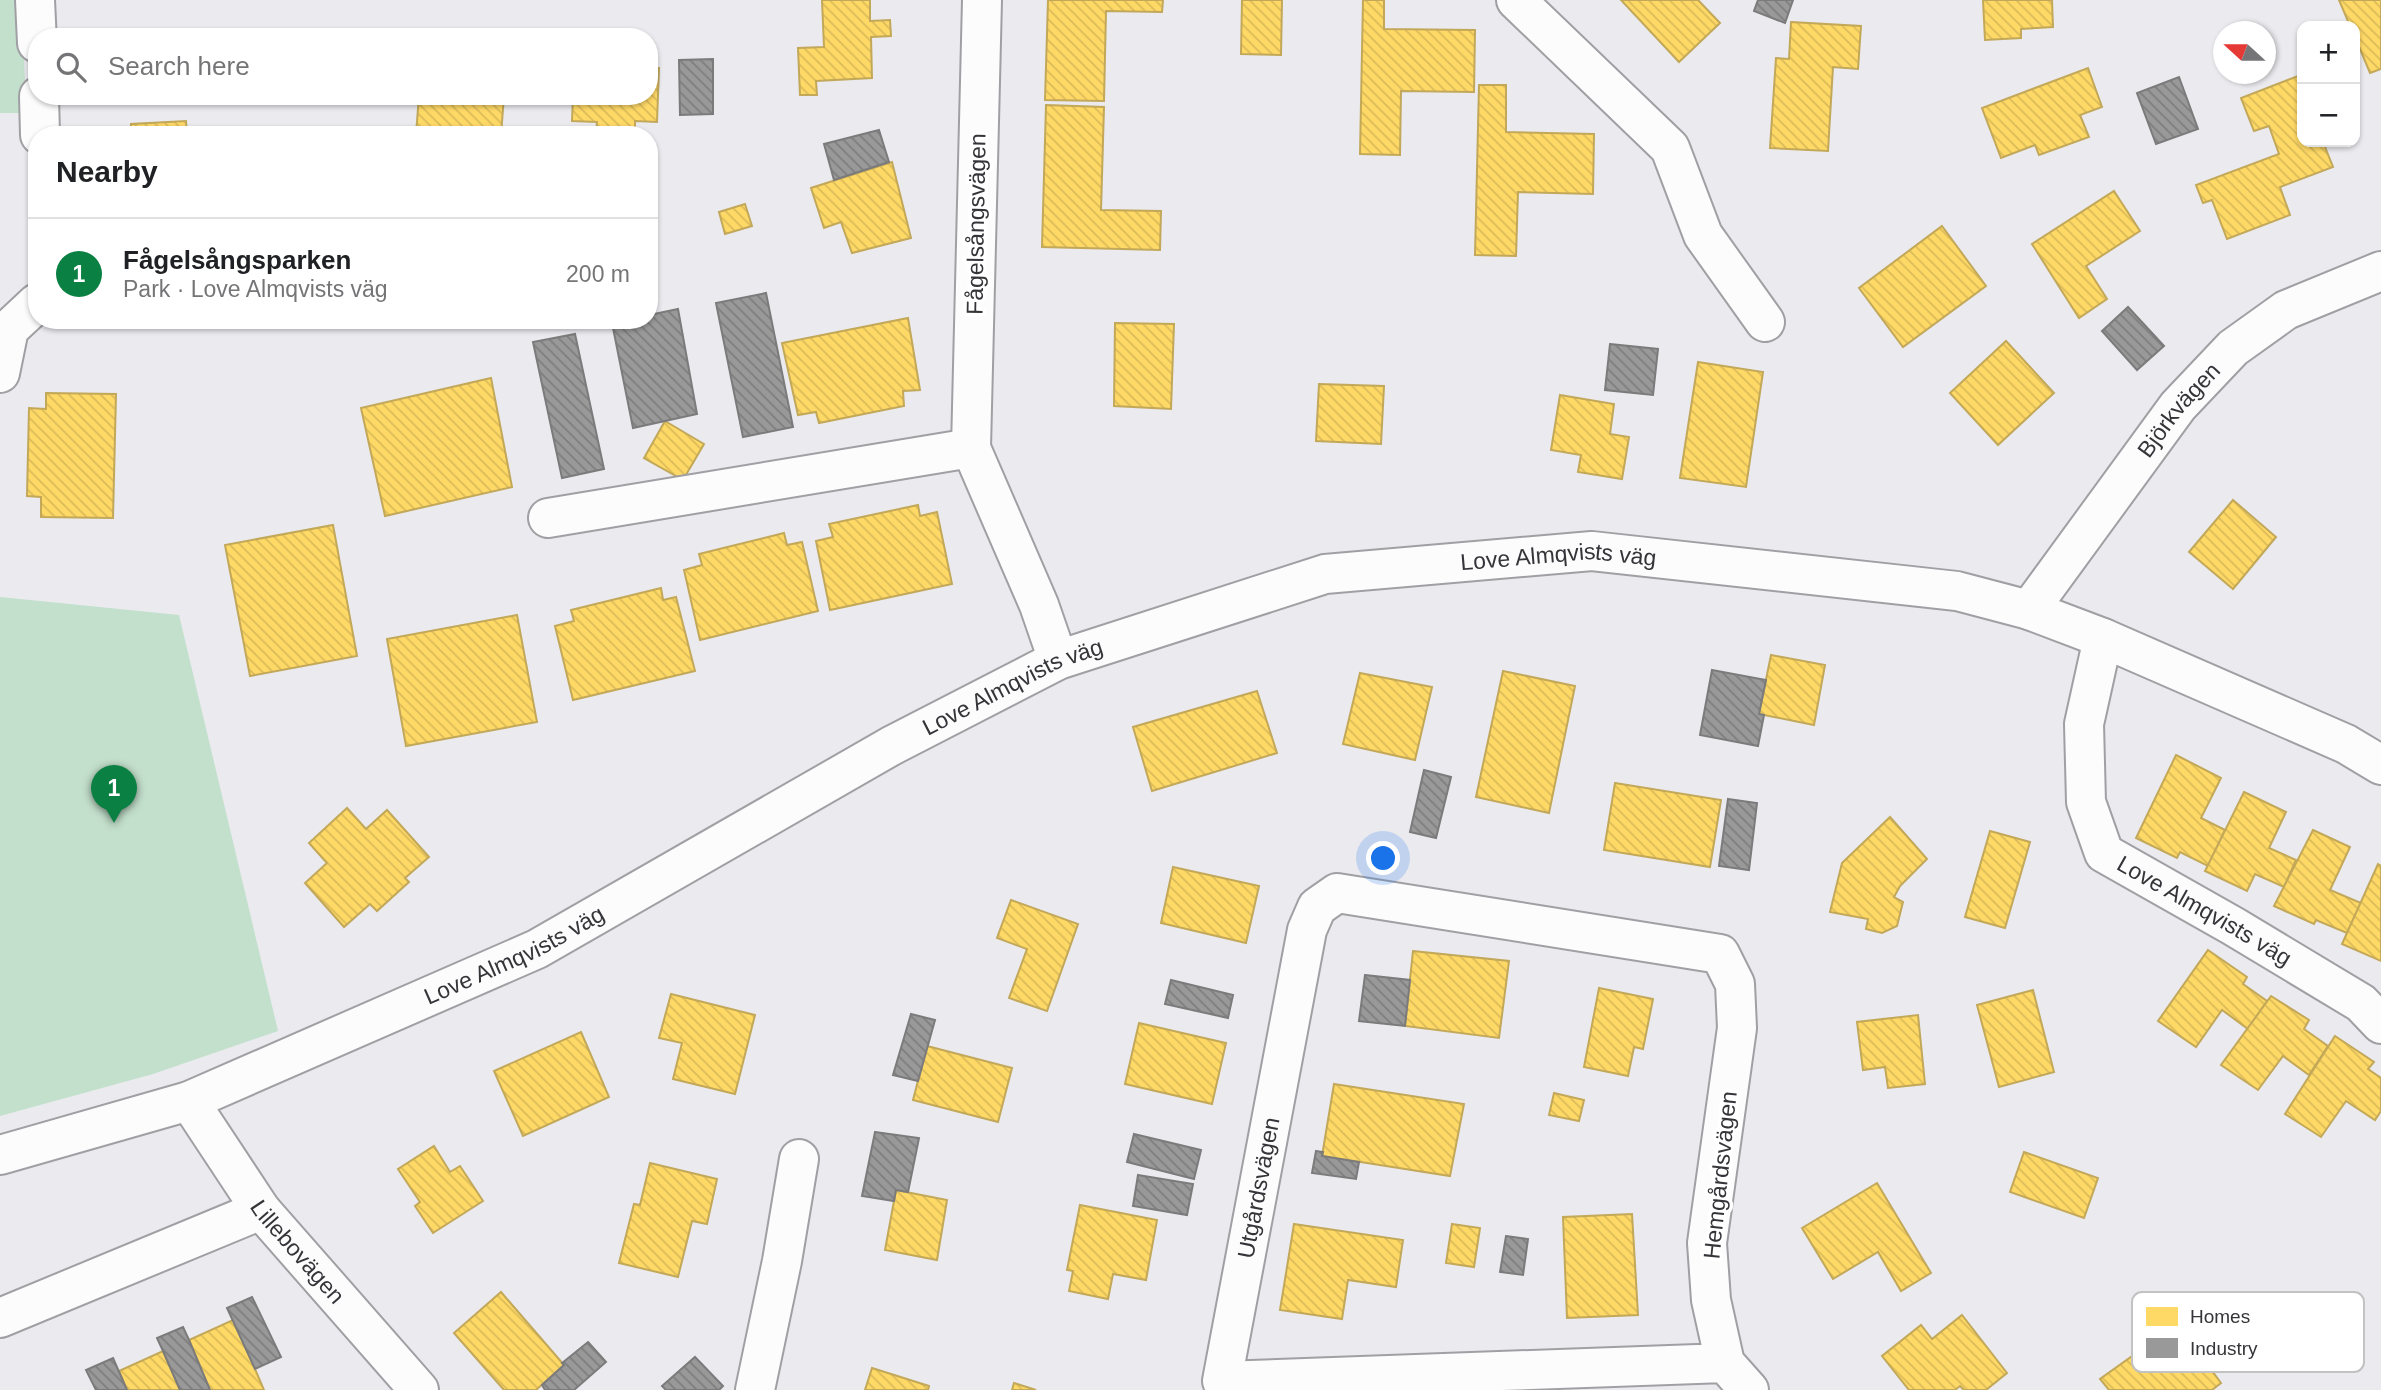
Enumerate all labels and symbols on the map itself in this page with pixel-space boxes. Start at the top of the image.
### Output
north arrow [2213,21,2276,84]
street label: Fågelsångsvägen [961,133,991,315]
street label: Björkvägen [2132,357,2225,462]
street label: Love Almqvists väg [1459,538,1658,575]
street label: Love Almqvists väg [918,633,1106,741]
pin: 1 [91,765,137,823]
your location [1366,841,1400,875]
street label: Love Almqvists väg [2113,850,2296,971]
street label: Love Almqvists väg [420,900,609,1010]
street label: Hemgårdsvägen [1698,1090,1742,1260]
street label: Utgårdsvägen [1232,1115,1284,1261]
street label: Lillebovägen [245,1195,350,1309]
legend [2132,1292,2364,1372]
text: Homes [2190,1306,2250,1327]
text: Industry [2190,1338,2258,1359]

